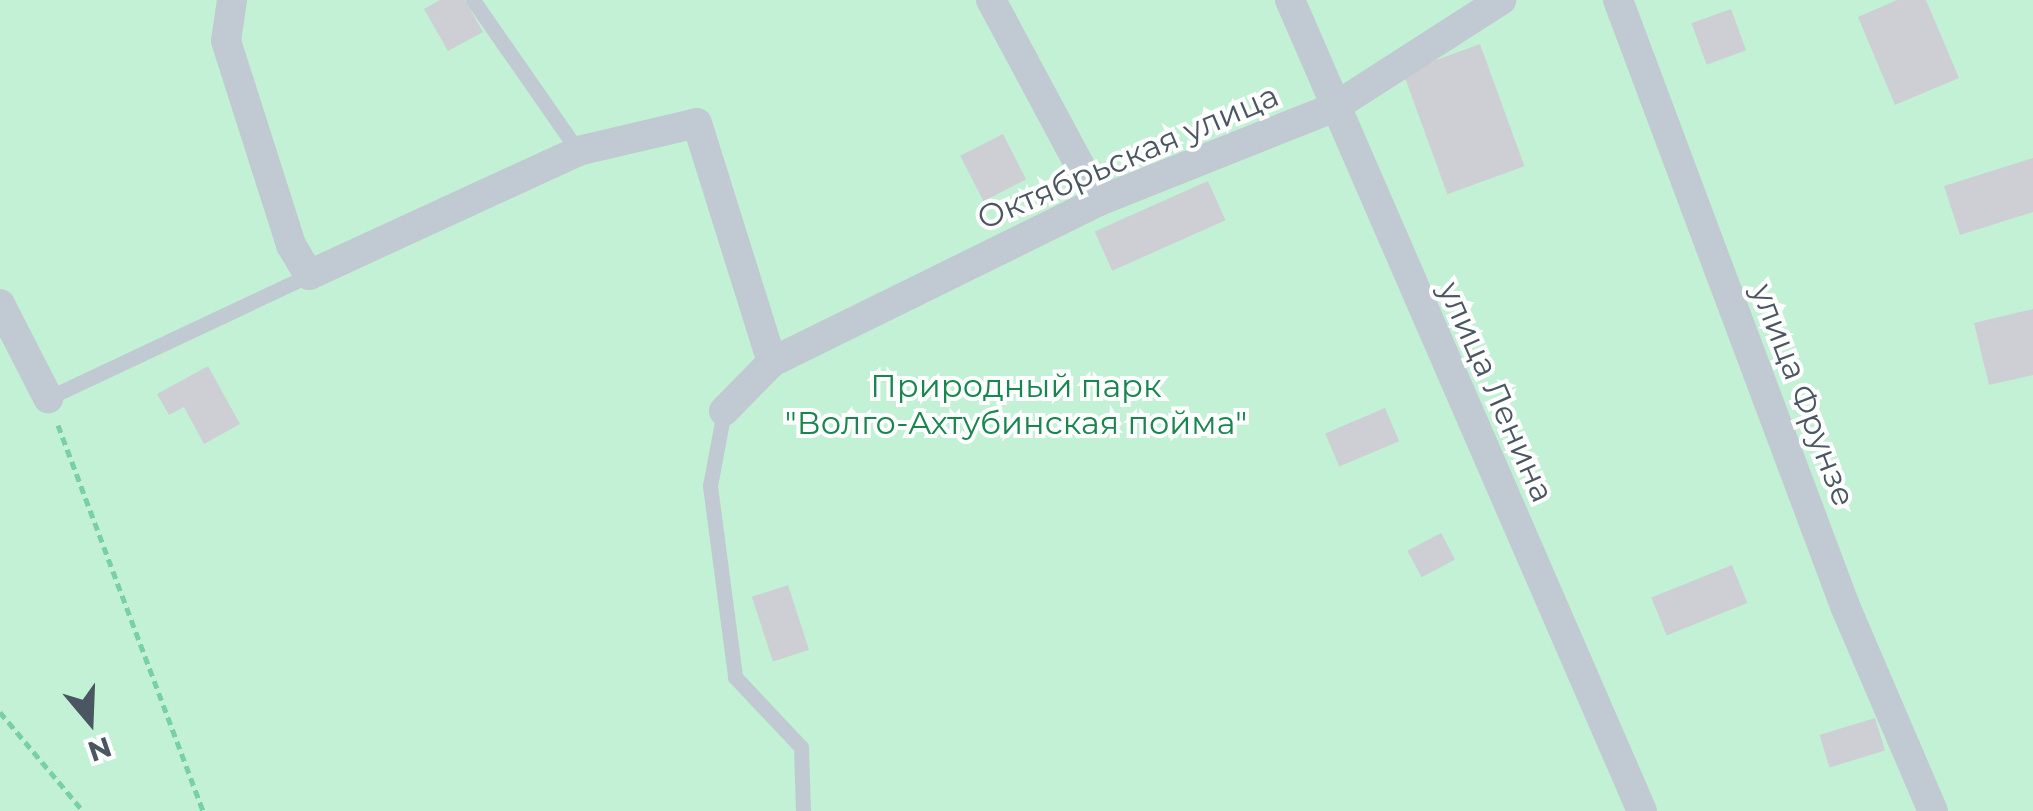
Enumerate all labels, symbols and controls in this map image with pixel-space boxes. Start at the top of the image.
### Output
street label: Октябрьская улица [972,76,1284,238]
street label: улица Ленина [1430,276,1562,508]
street label: улица Фрунзе [1743,278,1863,512]
park label: Природный парк "Волго-Ахтубинская пойма" [785,368,1247,443]
north arrow [40,671,140,771]
text: N [84,730,116,769]

